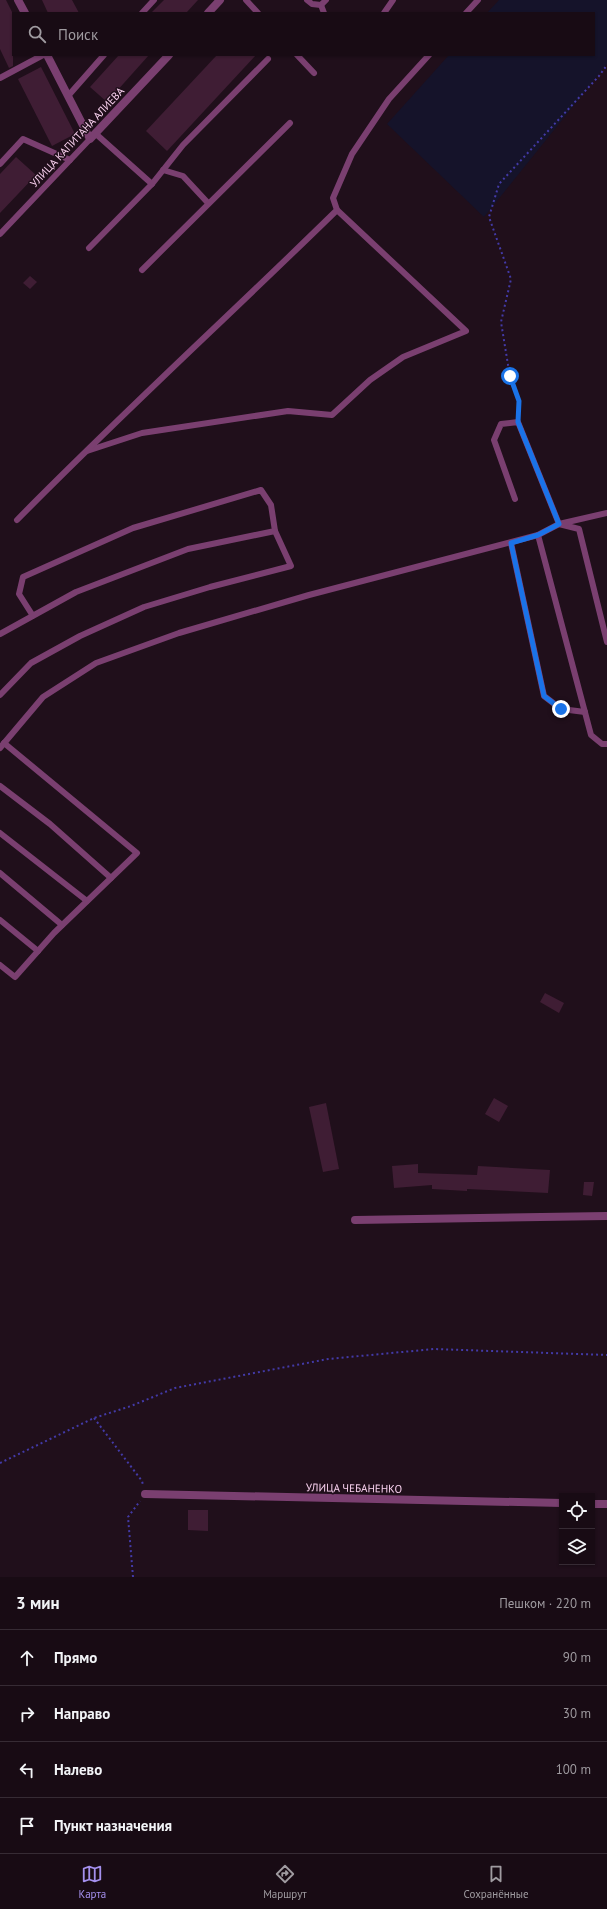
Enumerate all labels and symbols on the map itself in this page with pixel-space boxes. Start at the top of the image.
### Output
street label: УЛИЦА КАПИТАНА АЛИЕВА [27,84,127,190]
route start [501,367,519,385]
route end [552,700,570,718]
street label: УЛИЦА ЧЕБАНЕНКО [306,1480,402,1496]

